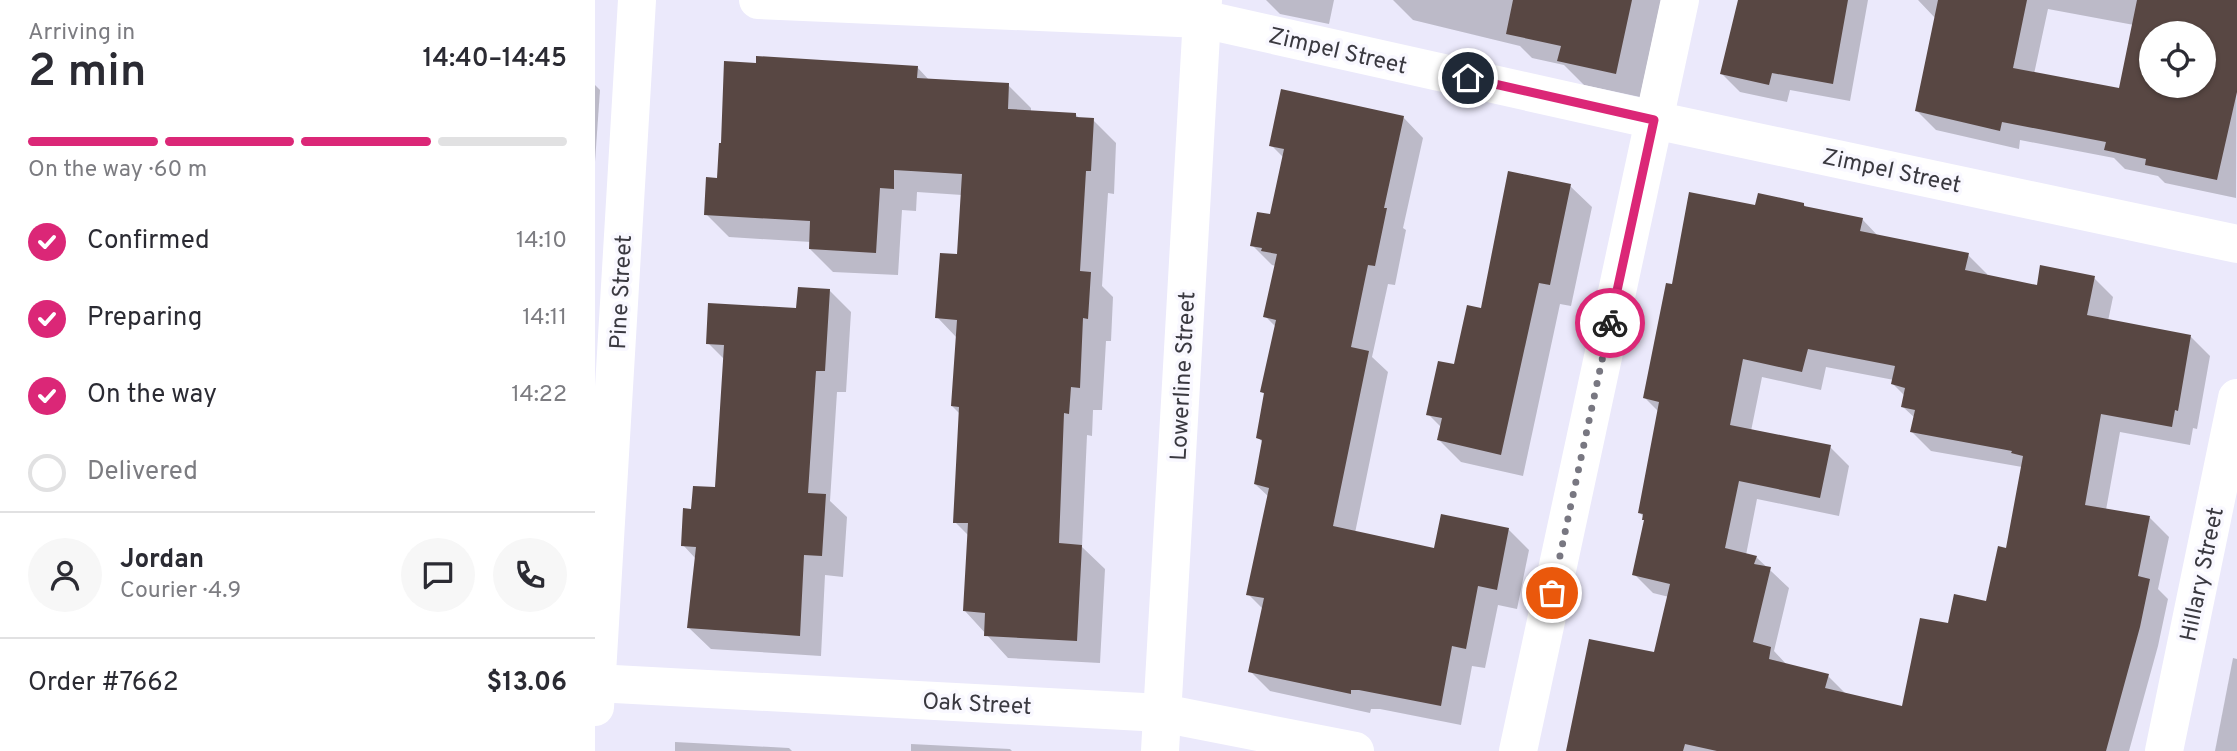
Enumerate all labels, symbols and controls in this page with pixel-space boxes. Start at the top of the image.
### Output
text: Arriving in [28,19,135,48]
map controls [2139,21,2216,98]
button: locate [2139,21,2216,98]
street label: Zimpel Street [1265,22,1409,82]
text: 14:40–14:45 [423,43,567,76]
text: 2 min [28,44,147,103]
pin [1438,48,1498,108]
icon: home [1449,59,1487,97]
street label: Zimpel Street [1819,144,1963,201]
text: On the way · 60 m [28,156,207,185]
icon: check [28,223,66,261]
text: Confirmed [87,225,210,258]
text: 14:10 [516,227,567,256]
street label: Pine Street [605,234,640,350]
courier [1575,288,1645,358]
street label: Lowerline Street [1166,291,1203,461]
icon: check [28,300,66,338]
text: Preparing [87,302,202,335]
text: 14:11 [522,304,567,333]
icon: bike [1591,304,1629,342]
icon: check [28,377,66,415]
text: On the way [87,379,217,412]
text: 14:22 [511,381,567,410]
text: Delivered [87,456,198,489]
street label: Hillary Street [2175,505,2232,644]
button: person [28,538,102,612]
button: chat [401,538,475,612]
button: phone [493,538,567,612]
text: Jordan [120,544,204,577]
pin [1522,563,1582,623]
icon: bag [1533,574,1571,612]
text: Courier · 4.9 [120,577,241,606]
text: Order #7662 [28,667,179,700]
text: $13.06 [487,667,567,700]
street label: Oak Street [921,688,1032,723]

